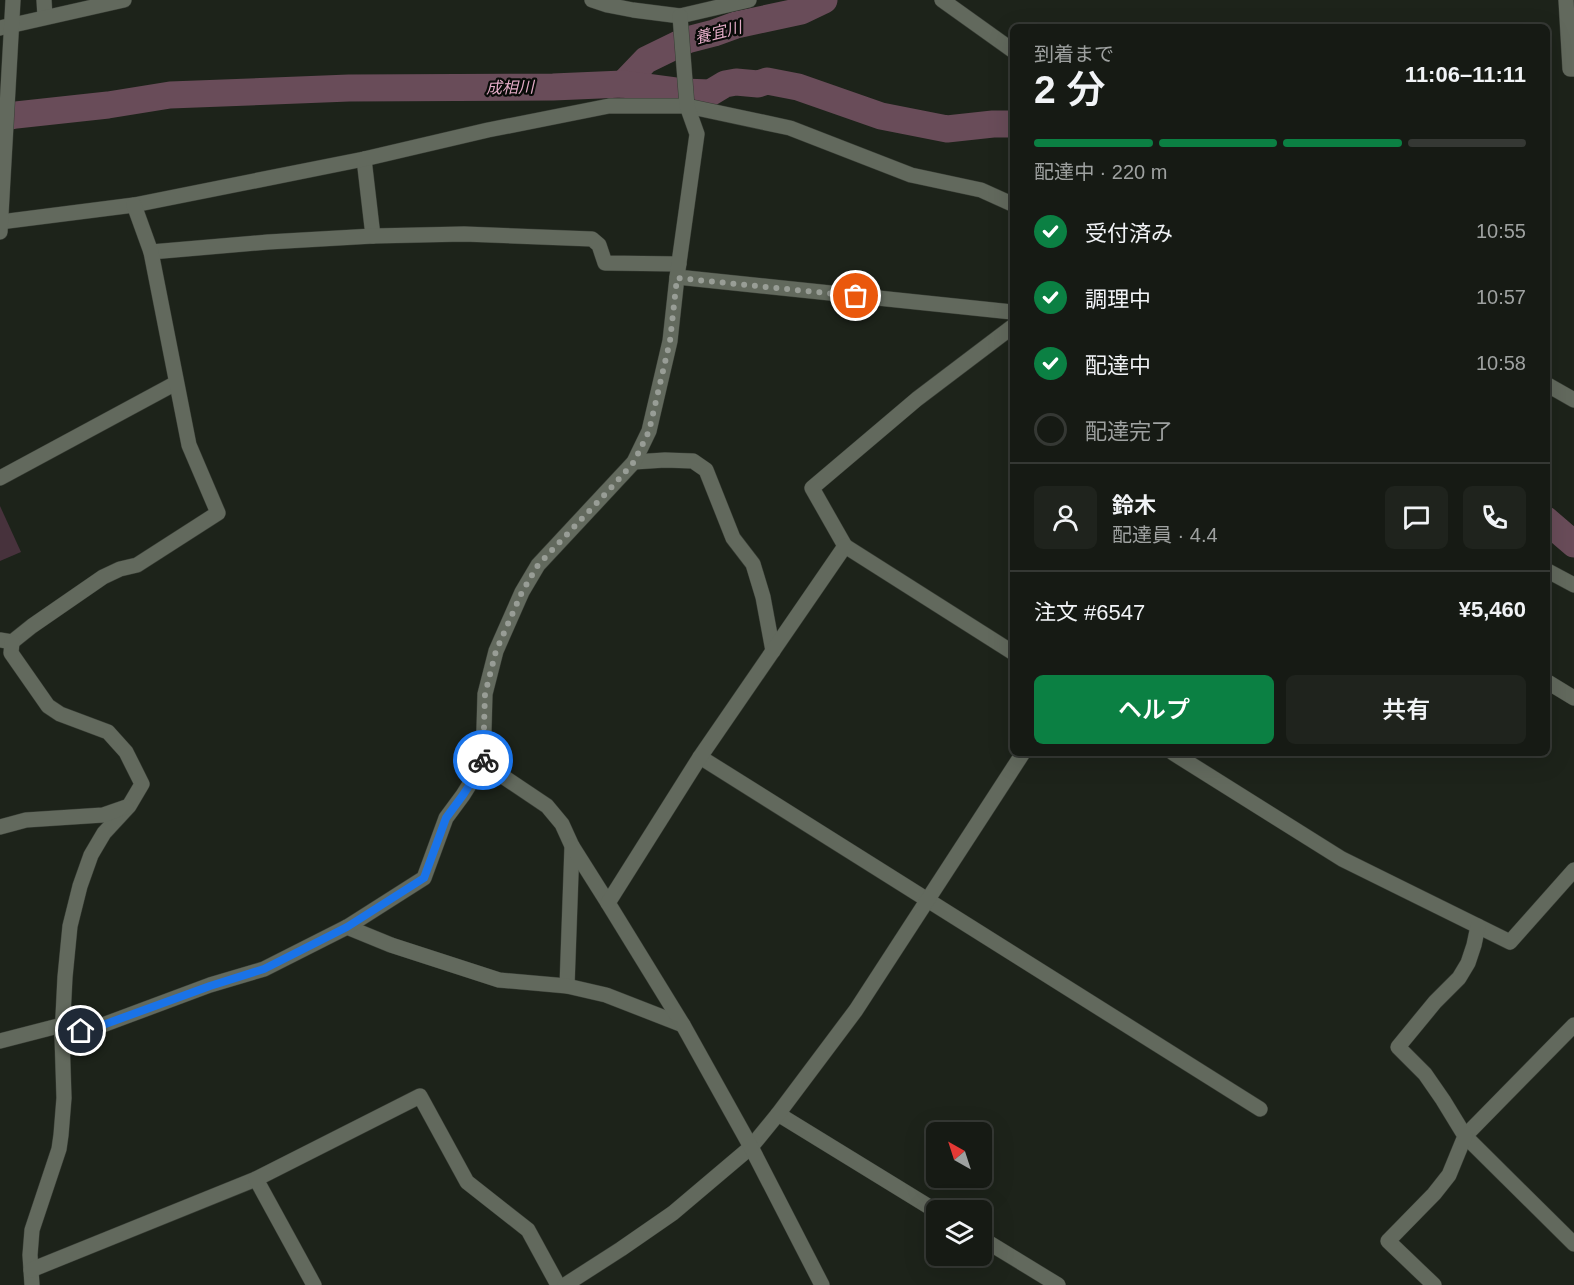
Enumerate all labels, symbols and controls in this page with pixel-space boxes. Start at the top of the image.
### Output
water label: 養宜川 [693,18,745,47]
text: 到着まで [1034,43,1114,65]
text: 11:06–11:11 [1405,62,1526,87]
text: 2 分 [1034,68,1106,111]
water label: 成相川 [486,79,536,96]
text: 配達中 · 220 m [1034,161,1167,183]
icon: check [1034,215,1067,248]
text: 10:55 [1476,220,1526,242]
text: 受付済み [1085,221,1173,246]
pin [830,270,881,321]
icon: bag [839,279,872,312]
icon: check [1034,281,1067,314]
text: 10:57 [1476,286,1526,308]
text: 調理中 [1085,287,1151,312]
icon: check [1034,347,1067,380]
text: 10:58 [1476,352,1526,374]
text: 配達中 [1085,353,1151,378]
text: 配達完了 [1085,419,1173,444]
button: person [1034,486,1097,549]
button: chat [1385,486,1448,549]
button: phone [1463,486,1526,549]
text: 鈴木 [1112,493,1156,518]
text: 配達員 · 4.4 [1112,524,1218,546]
text: ¥5,460 [1459,597,1526,622]
text: 注文 #6547 [1034,600,1145,625]
button: ヘルプ [1034,675,1274,744]
button: 共有 [1286,675,1526,744]
courier [453,730,513,790]
icon: bike [467,744,500,777]
pin [55,1005,106,1056]
icon: home [64,1014,97,1047]
north arrow [926,1122,992,1188]
map controls [926,1122,992,1266]
button: layers [926,1200,992,1266]

